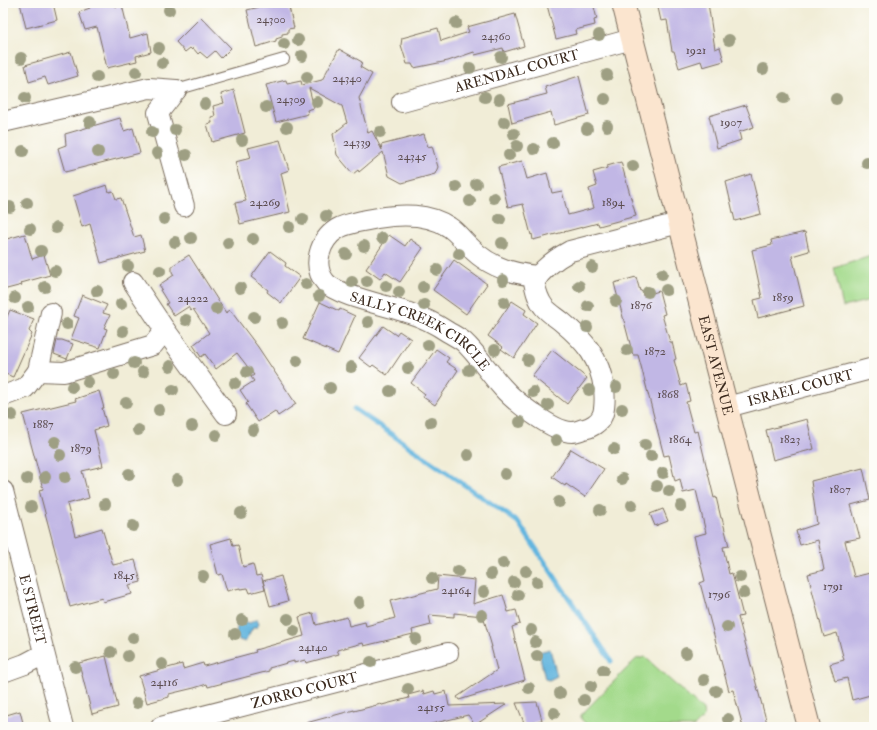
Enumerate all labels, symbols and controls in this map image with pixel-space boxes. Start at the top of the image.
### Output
house number: 24300 [256,12,286,27]
house number: 24360 [481,29,511,44]
house number: 1921 [686,43,706,58]
street label: ARENDAL COURT [452,46,582,96]
house number: 24340 [332,71,362,86]
house number: 24309 [276,92,306,107]
house number: 1907 [720,115,743,130]
house number: 24339 [343,135,371,150]
house number: 24345 [398,149,427,164]
house number: 24269 [250,195,280,210]
house number: 1894 [602,195,625,210]
street label: SALLY CREEK CIRCLE [348,288,493,374]
house number: 1859 [772,290,794,305]
house number: 24222 [178,291,208,306]
house number: 1876 [630,298,653,313]
street label: EAST AVENUE [695,314,737,417]
house number: 1872 [644,344,666,359]
street label: ISRAEL COURT [746,366,856,410]
house number: 1868 [657,387,679,402]
house number: 1887 [32,417,54,432]
house number: 1864 [669,432,692,447]
house number: 1823 [780,432,800,447]
house number: 1879 [70,441,92,456]
house number: 1807 [829,482,851,497]
house number: 1845 [113,568,136,583]
street label: E STREET [15,572,50,647]
house number: 1791 [823,579,843,594]
house number: 24164 [441,583,471,598]
house number: 1796 [708,587,731,602]
house number: 24140 [298,640,328,655]
street label: ZORRO COURT [249,669,360,712]
house number: 24116 [150,675,179,690]
house number: 24155 [417,700,445,715]

